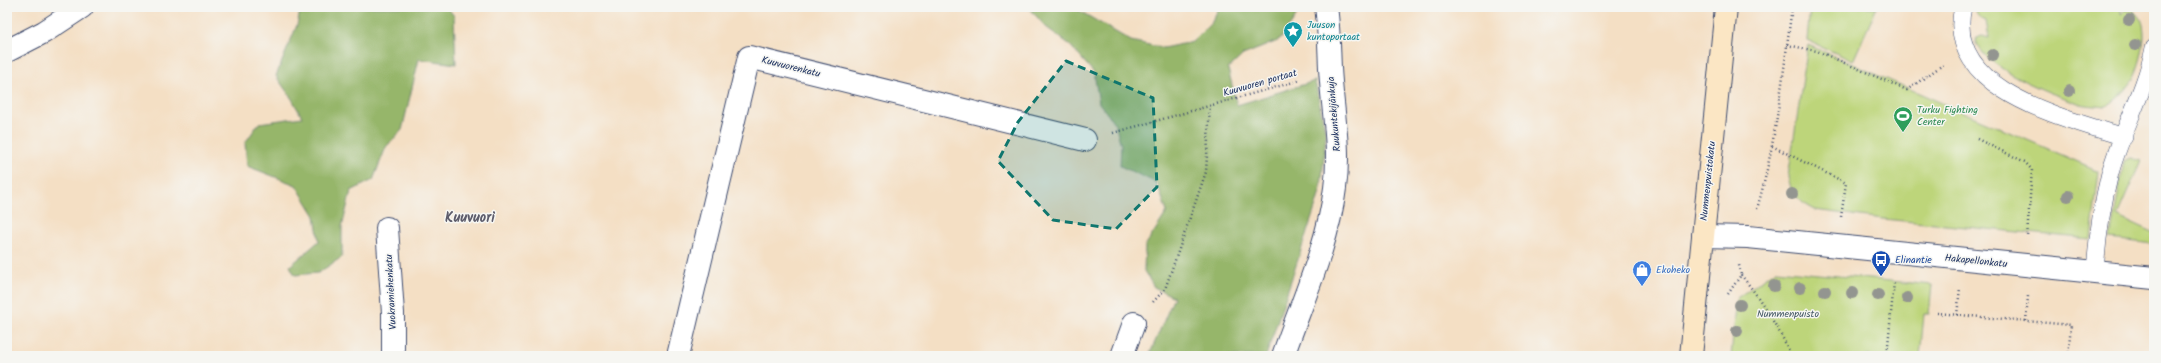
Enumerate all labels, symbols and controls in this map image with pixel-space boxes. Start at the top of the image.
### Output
place label: Juuson kuntoportaat [1307,17,1360,45]
place icon: Juuson kuntoportaat [1282,20,1304,48]
street label: Kuuvuorenkatu [760,52,822,82]
street label: Kuuvuoren portaat [1221,65,1299,101]
street label: Ruukuntekijänkuja [1323,76,1345,152]
place label: Turku Fighting Center [1917,102,1978,130]
sports icon: Turku Fighting Center [1892,105,1914,133]
street label: Nummenpuistokatu [1696,140,1720,222]
district label: Kuuvuori [445,207,495,229]
bus stop icon: Elinantie [1870,249,1892,277]
street label: Hakapellonkatu [1944,250,2008,272]
place label: Elinantie [1895,252,1932,268]
street label: Vuokramiehenkatu [381,254,401,330]
shop icon: Ekoheko [1631,259,1653,287]
place label: Ekoheko [1656,262,1691,278]
park label: Nummenpuisto [1757,306,1819,322]

